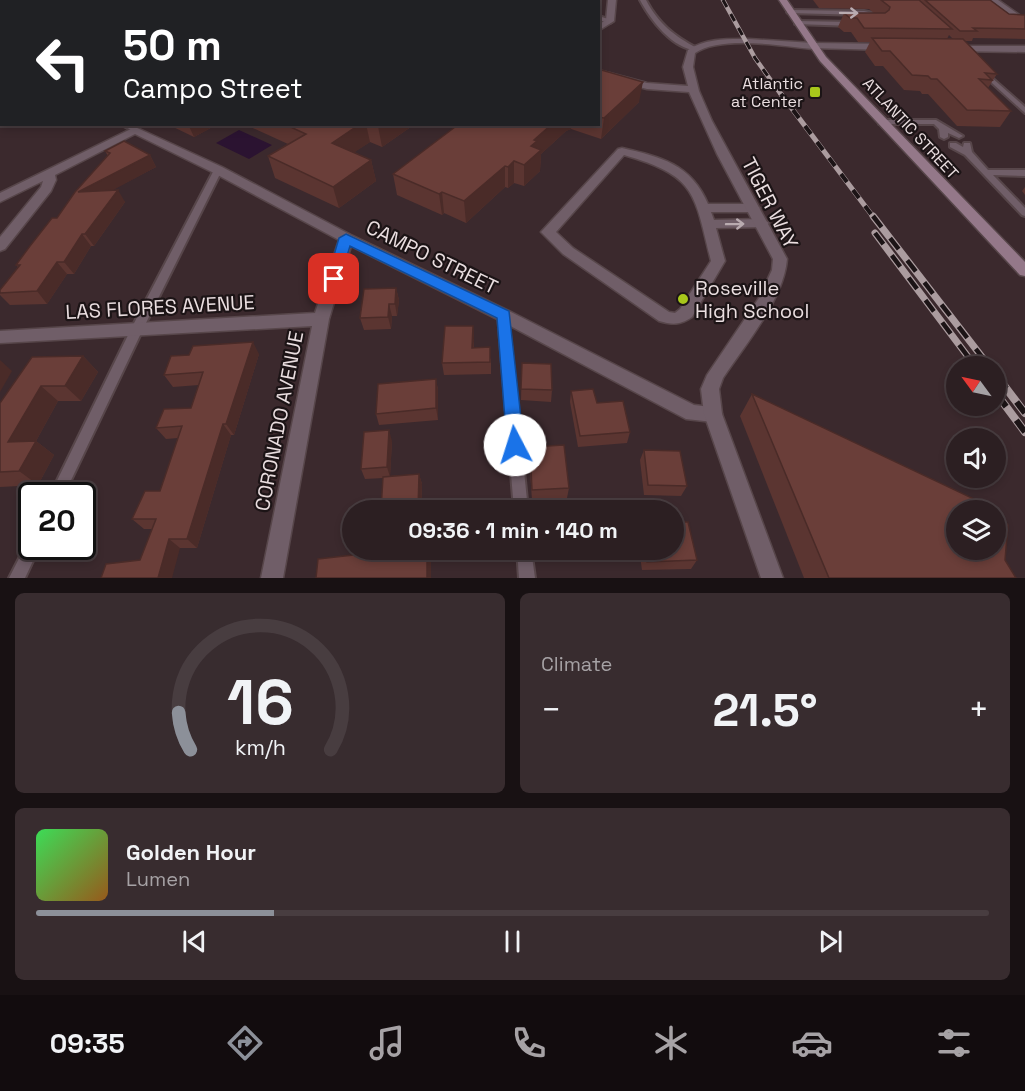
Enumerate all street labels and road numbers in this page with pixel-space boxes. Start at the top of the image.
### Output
street label: ATLANTIC STREET [858,73,963,184]
street label: TIGER WAY [736,153,804,253]
street label: CAMPO STREET [362,214,502,300]
street label: LAS FLORES AVENUE [65,289,255,325]
street label: CORONADO AVENUE [249,329,309,513]

